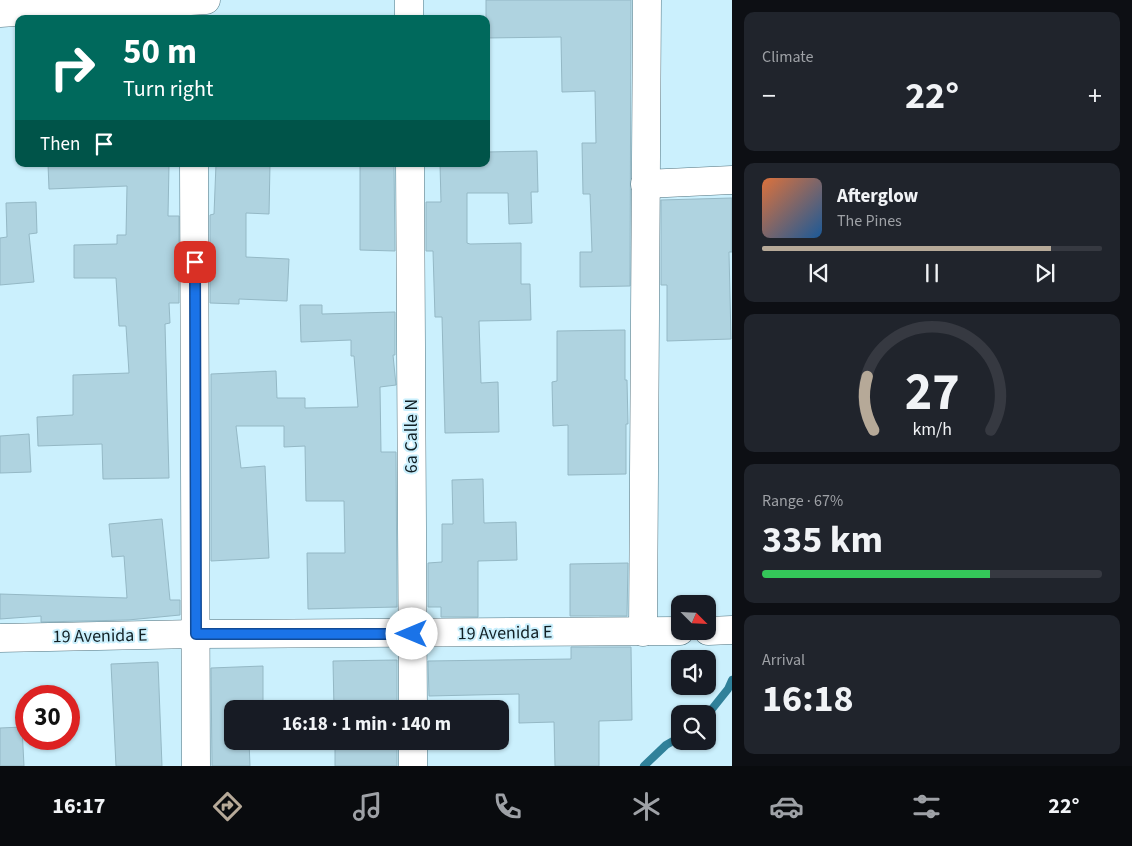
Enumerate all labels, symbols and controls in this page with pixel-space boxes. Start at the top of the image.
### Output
text: 50 m [123,27,197,77]
icon: right [40,35,105,100]
text: Climate [762,46,813,68]
text: 22° [905,69,959,123]
text: Turn right [123,73,213,105]
text: − [762,76,776,116]
text: + [1088,76,1102,116]
icon: arrive [90,130,118,158]
text: Then [40,131,80,158]
text: Afterglow [837,183,918,210]
text: The Pines [837,210,902,232]
pin [174,241,216,283]
icon: arrive [181,248,209,276]
icon: previous [805,259,833,287]
icon: pause [918,259,946,287]
icon: next [1031,259,1059,287]
text: 27 [905,356,959,430]
street label: 6a Calle N [399,399,424,473]
text: km/h [912,417,952,442]
text: Range · 67% [762,490,843,512]
text: 335 km [762,513,883,567]
north arrow [671,595,716,640]
map controls [671,595,716,750]
position arrow [385,607,437,659]
street label: 19 Avenida E [457,620,553,646]
street label: 19 Avenida E [52,623,148,649]
text: Arrival [762,649,805,671]
button: sound [671,650,716,695]
text: 16:18 [762,672,854,726]
speed limit sign: 30 [15,685,80,750]
button: search [671,705,716,750]
text: 16:18 · 1 min · 140 m [282,711,451,738]
icon: directions [210,789,245,824]
icon: music [350,789,385,824]
icon: phone [490,789,525,824]
icon: climate [629,789,664,824]
icon: car [769,789,804,824]
icon: filters [909,789,944,824]
text: 16:17 [52,790,105,822]
text: 22° [1048,790,1080,822]

